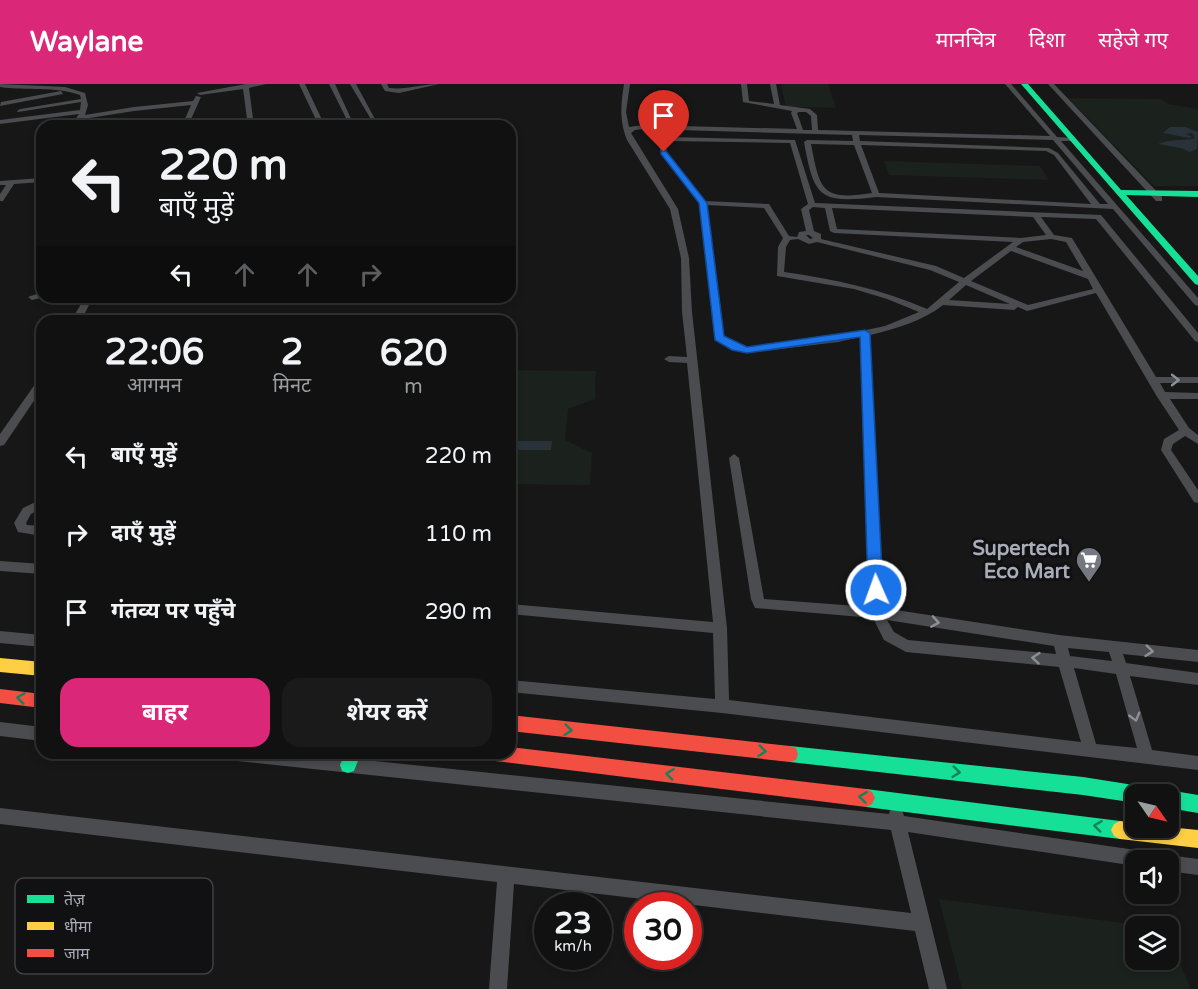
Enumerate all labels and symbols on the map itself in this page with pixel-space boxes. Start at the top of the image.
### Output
pin [638,90,689,152]
one-way arrow [1171,374,1180,386]
place label: Supertech Eco Mart [972,537,1070,584]
supermarket icon: Supertech Eco Mart [1074,545,1104,583]
position arrow [844,558,908,622]
one-way arrow [930,615,939,627]
one-way arrow [1144,644,1153,657]
one-way arrow [1031,652,1040,665]
one-way arrow [16,693,26,705]
one-way arrow [1128,711,1140,722]
one-way arrow [564,723,573,736]
one-way arrow [757,744,767,757]
one-way arrow [951,765,960,778]
one-way arrow [665,768,674,781]
north arrow [1125,784,1179,838]
one-way arrow [859,791,868,804]
one-way arrow [1094,820,1103,832]
legend [15,878,213,974]
text: तेज़ [64,890,86,910]
speed limit sign: 30 [624,892,702,970]
text: धीमा [64,917,93,937]
text: जाम [64,944,90,964]

